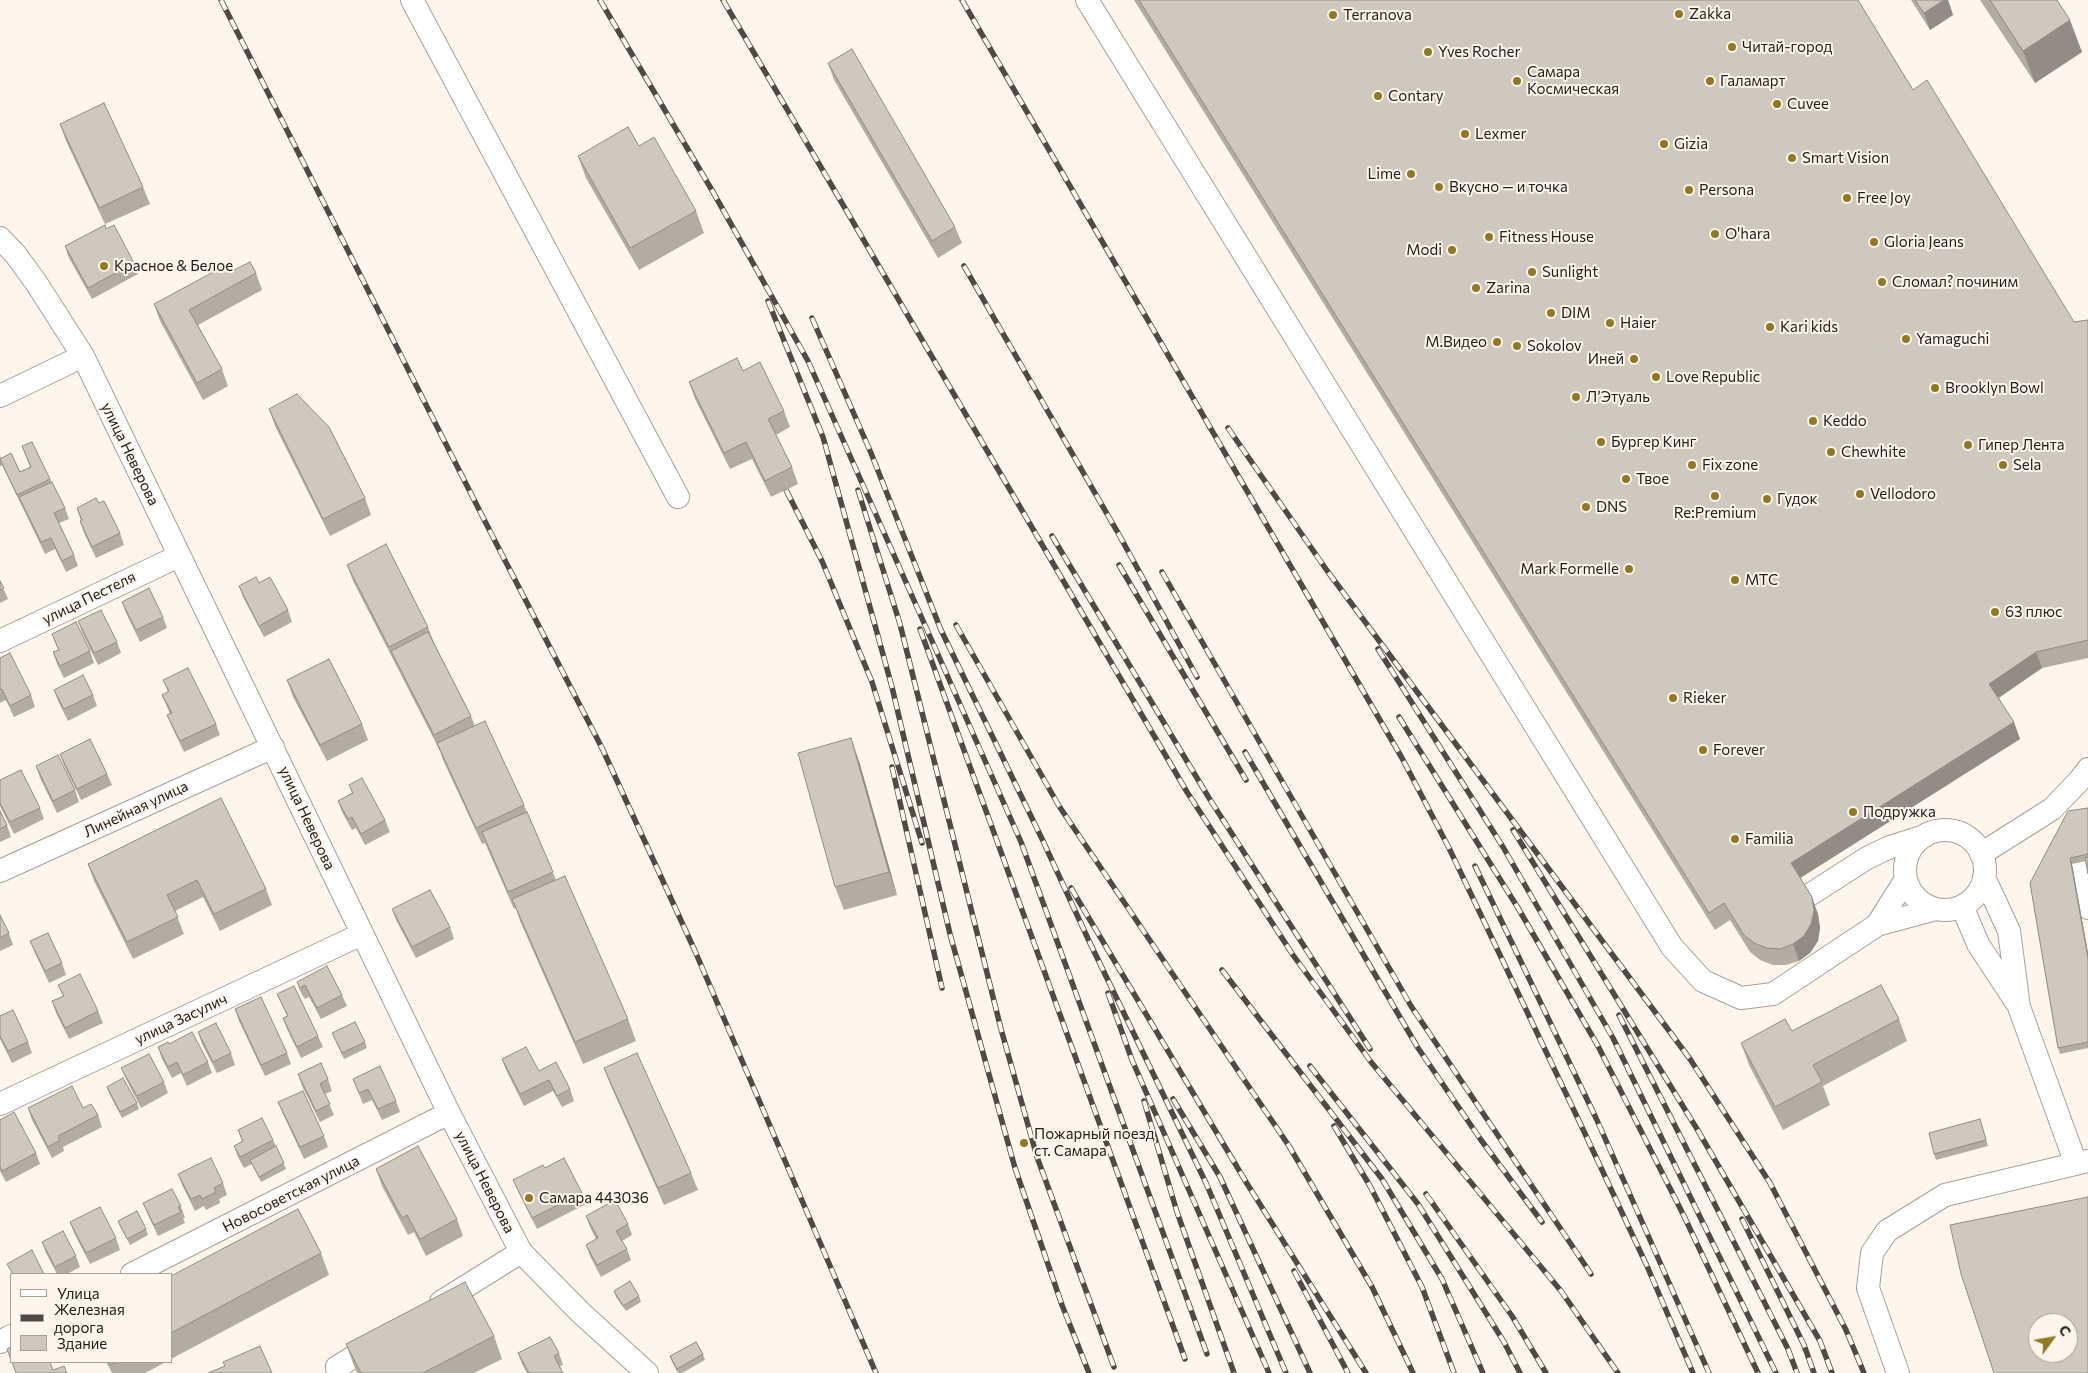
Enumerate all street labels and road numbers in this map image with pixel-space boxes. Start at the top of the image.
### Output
street label: улица Неверова [97,400,163,508]
street label: улица Пестеля [39,568,139,628]
street label: улица Неверова [275,763,339,873]
street label: Линейная улица [81,777,191,841]
street label: улица Засулич [132,990,230,1048]
street label: улица Неверова [451,1128,519,1236]
street label: Новосоветская улица [219,1152,363,1236]

